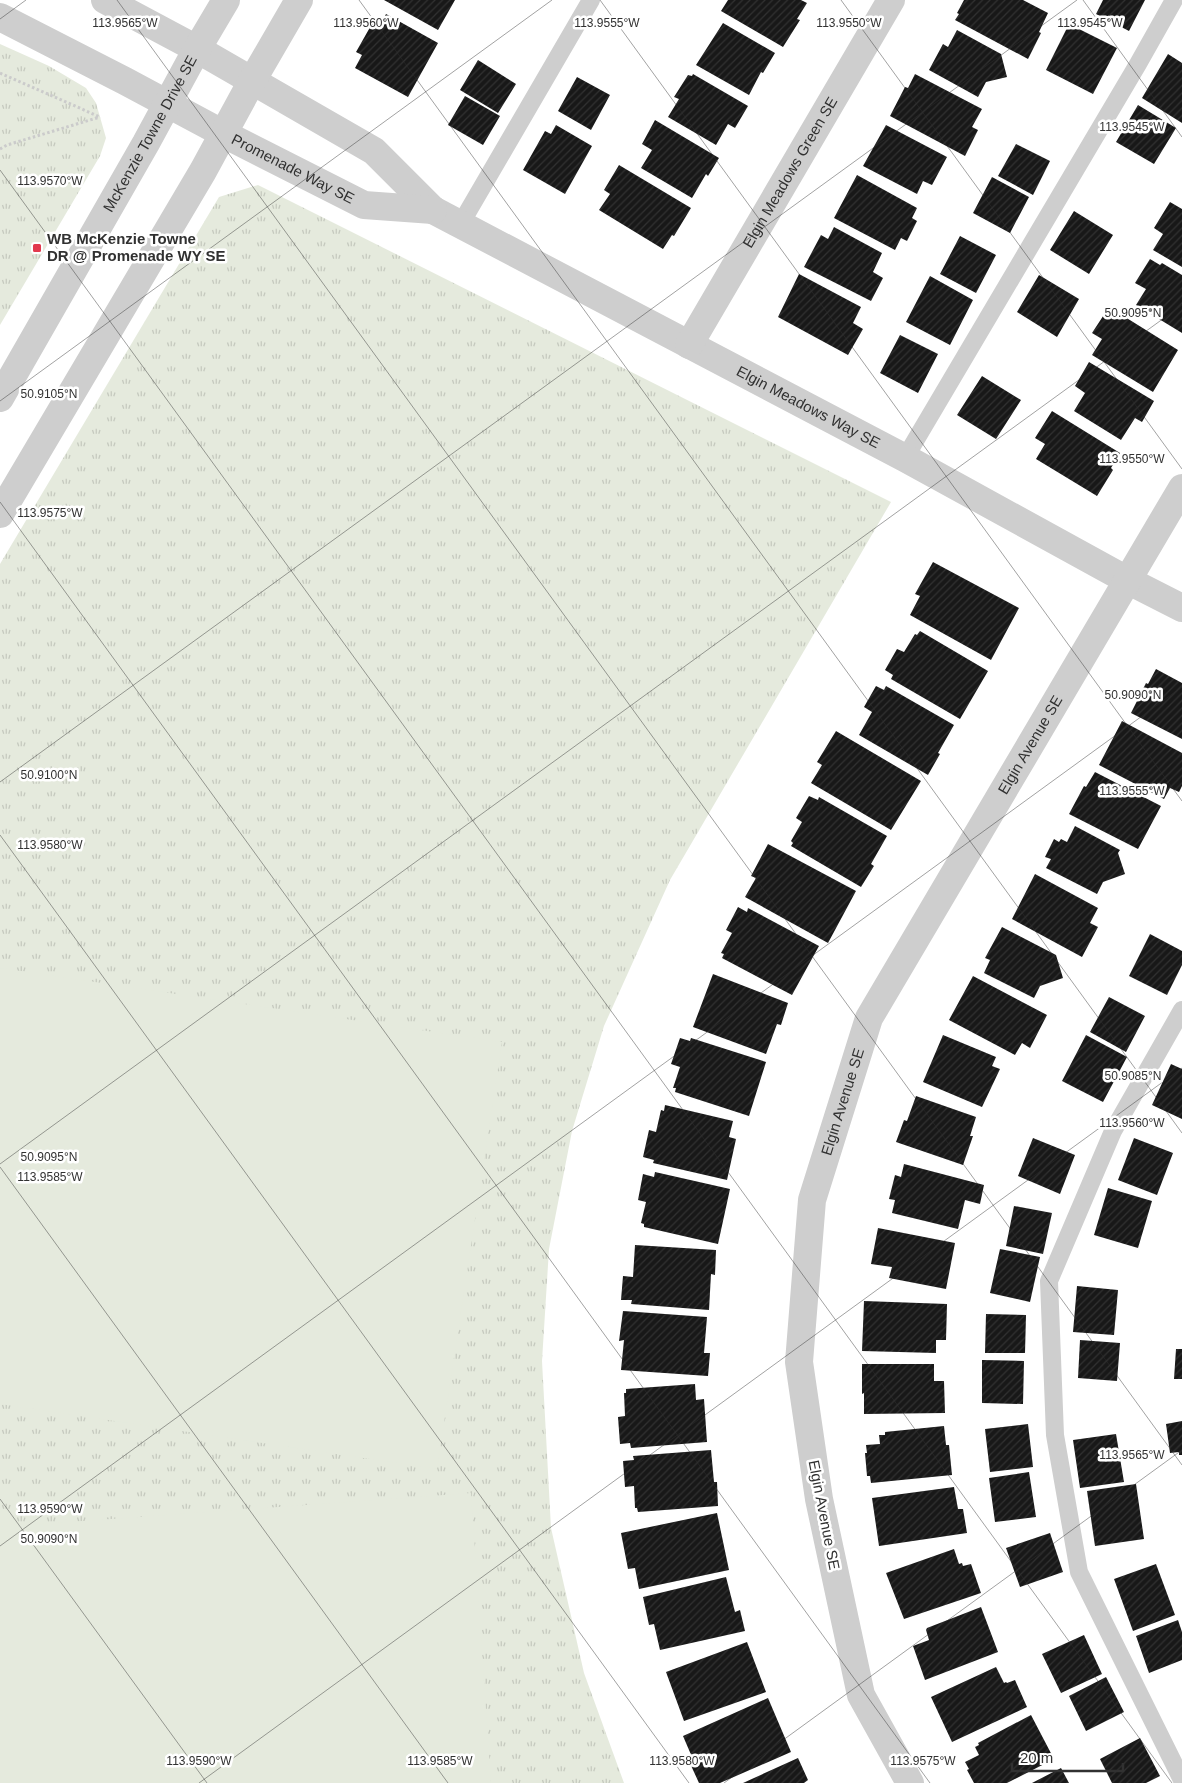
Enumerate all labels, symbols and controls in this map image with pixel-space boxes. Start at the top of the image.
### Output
text: 113.9565°W [92,16,158,30]
text: 113.9560°W [333,16,399,30]
text: 113.9555°W [574,16,640,30]
text: 113.9550°W [816,16,882,30]
text: 113.9545°W [1057,16,1123,30]
street label: McKenzie Towne Drive SE [99,52,200,215]
street label: Elgin Meadows Green SE [739,94,840,251]
text: 113.9545°W [1099,120,1165,134]
street label: Promenade Way SE [229,130,357,207]
text: 113.9570°W [17,174,83,188]
place label: WB McKenzie Towne DR @ Promenade WY SE [47,230,226,264]
marker: WB McKenzie Towne DR @ Promenade WY SE [31,242,43,254]
text: 50.9095°N [1105,306,1161,320]
street label: Elgin Meadows Way SE [734,362,883,451]
text: 50.9105°N [21,387,77,401]
text: 113.9550°W [1099,452,1165,466]
text: 113.9575°W [17,506,83,520]
text: 50.9090°N [1105,688,1161,702]
street label: Elgin Avenue SE [994,692,1066,797]
text: 50.9100°N [21,768,77,782]
text: 113.9555°W [1099,784,1165,798]
text: 113.9580°W [17,838,83,852]
street label: Elgin Avenue SE [817,1046,867,1157]
text: 50.9085°N [1105,1069,1161,1083]
text: 113.9560°W [1099,1116,1165,1130]
text: 50.9095°N [21,1150,77,1164]
text: 113.9585°W [17,1170,83,1184]
text: 113.9565°W [1099,1448,1165,1462]
street label: Elgin Avenue SE [806,1459,843,1571]
text: 113.9590°W [17,1502,83,1516]
text: 50.9090°N [21,1532,77,1546]
scale bar [1012,1740,1123,1772]
text: 20 m [1020,1749,1053,1766]
text: 113.9590°W [166,1754,232,1768]
text: 113.9585°W [407,1754,473,1768]
text: 113.9580°W [649,1754,715,1768]
text: 113.9575°W [890,1754,956,1768]

